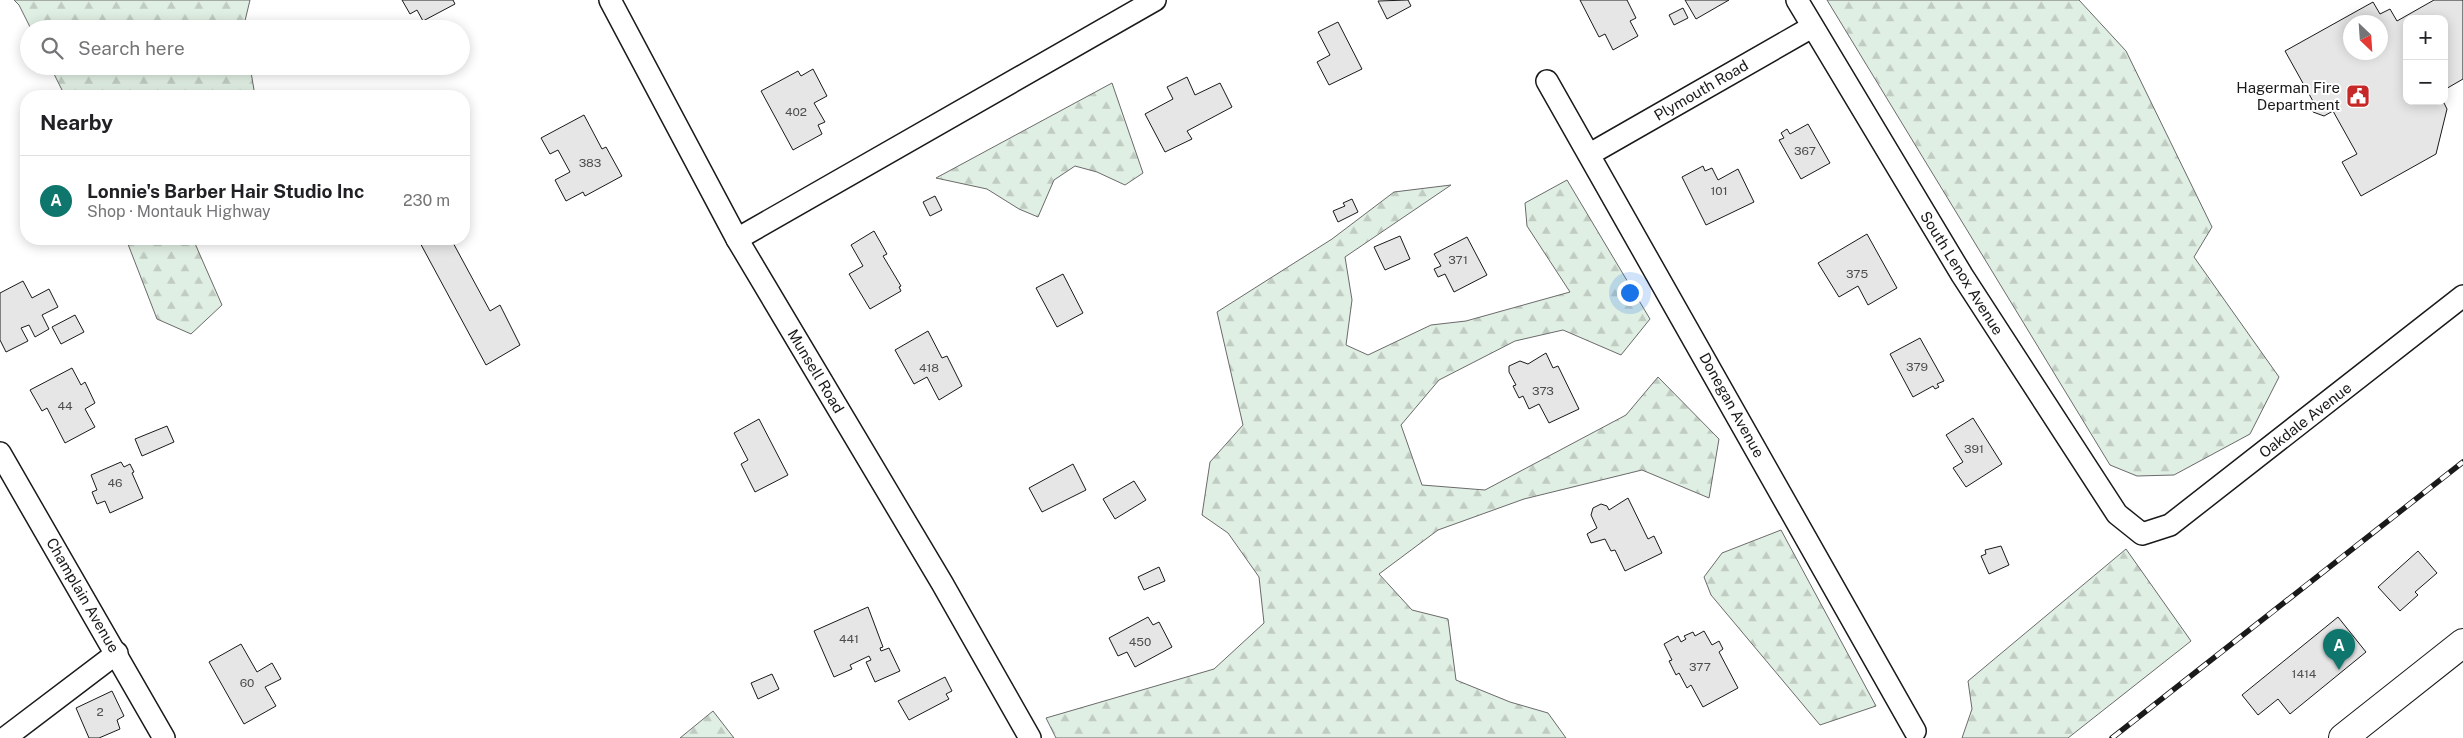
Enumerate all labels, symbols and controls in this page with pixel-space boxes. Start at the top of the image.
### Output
north arrow [2343,15,2388,60]
map controls [2403,15,2448,105]
button: + [2403,15,2448,60]
search box [20,20,470,75]
icon: search [38,34,66,62]
text: Search here [78,37,185,59]
street label: Plymouth Road [1651,56,1751,124]
button: − [2403,60,2448,105]
place label: Hagerman Fire Department [2236,79,2340,113]
public building icon: Hagerman Fire Department [2345,83,2371,109]
house number: 402 [785,105,807,119]
text: Nearby [40,110,113,135]
house number: 367 [1794,144,1816,158]
house number: 383 [579,156,601,170]
text: Lonnie's Barber Hair Studio Inc [87,180,364,202]
house number: 101 [1710,184,1728,198]
text: A [50,191,62,210]
text: 230 m [403,191,450,210]
text: Shop · Montauk Highway [87,202,271,221]
street label: South Lenox Avenue [1917,208,2007,338]
house number: 371 [1448,253,1468,267]
house number: 375 [1846,267,1868,281]
your location [1617,280,1643,306]
street label: Munsell Road [784,326,848,416]
street label: Donegan Avenue [1696,350,1768,460]
house number: 379 [1906,360,1928,374]
house number: 418 [919,361,939,375]
street label: Oakdale Avenue [2256,379,2354,461]
house number: 373 [1532,384,1554,398]
house number: 44 [57,399,73,413]
house number: 391 [1964,442,1984,456]
house number: 46 [107,476,123,490]
street label: Champlain Avenue [43,535,123,655]
pin: A [2323,629,2355,670]
house number: 441 [839,632,859,646]
house number: 450 [1129,635,1151,649]
house number: 377 [1689,660,1711,674]
house number: 1414 [2292,667,2317,681]
house number: 60 [240,676,254,690]
house number: 2 [96,705,104,719]

